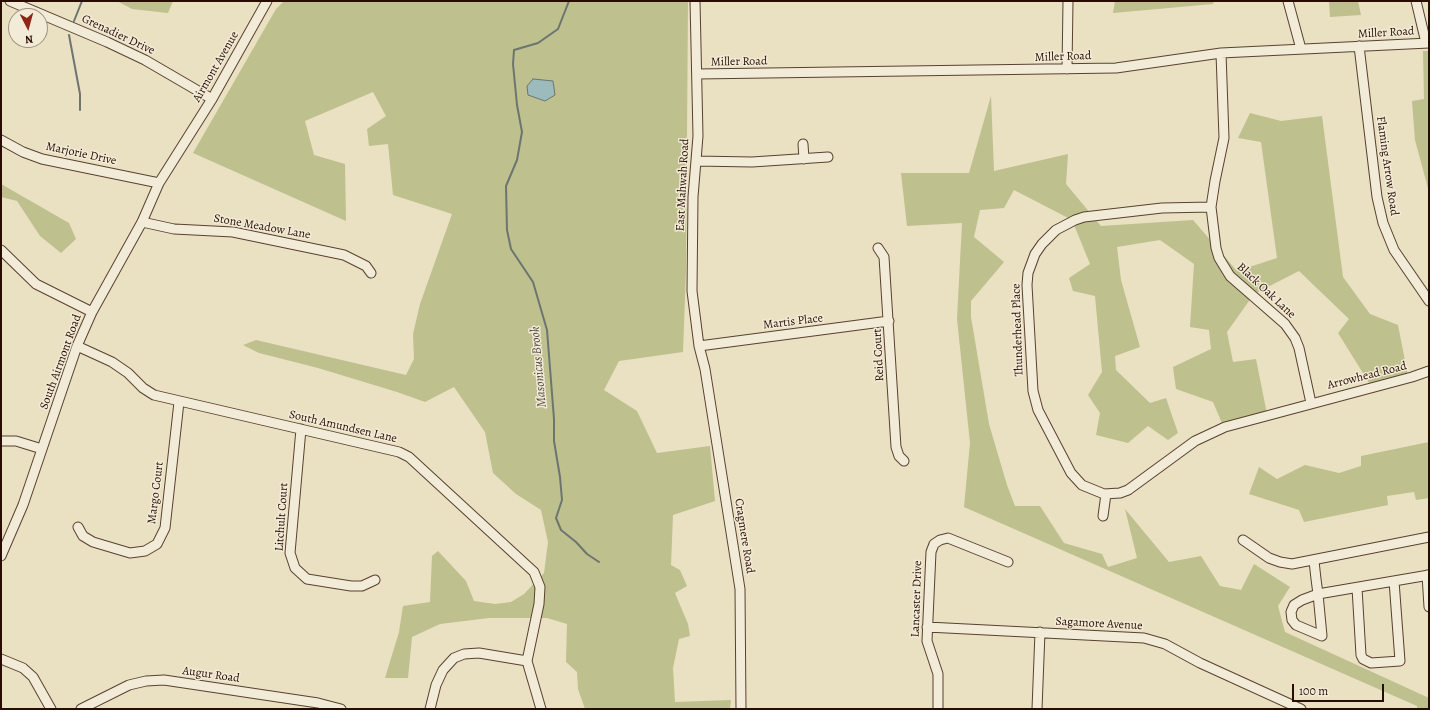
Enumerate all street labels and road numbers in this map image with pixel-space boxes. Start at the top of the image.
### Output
street label: Grenadier Drive [79,12,157,58]
street label: Miller Road [1357,24,1415,42]
street label: Airmont Avenue [190,29,242,105]
street label: Miller Road [1034,49,1092,65]
street label: Miller Road [711,54,767,70]
street label: Flaming Arrow Road [1373,115,1401,217]
street label: East Mahwah Road [673,138,693,232]
street label: Marjorie Drive [44,139,118,169]
street label: Stone Meadow Lane [212,211,312,243]
street label: Black Oak Lane [1234,260,1298,322]
street label: Thunderhead Place [1009,283,1027,377]
street label: Martis Place [762,311,824,333]
street label: South Airmont Road [37,313,85,411]
street label: Reid Court [870,328,888,382]
street label: Arrowhead Road [1326,359,1408,393]
street label: South Amundsen Lane [288,408,398,446]
street label: Margo Court [145,461,167,525]
street label: Litchult Court [272,482,292,552]
street label: Cragmere Road [731,497,757,575]
street label: Lancaster Drive [908,560,926,638]
street label: Sagamore Avenue [1055,615,1143,633]
street label: Augur Road [181,664,241,686]

